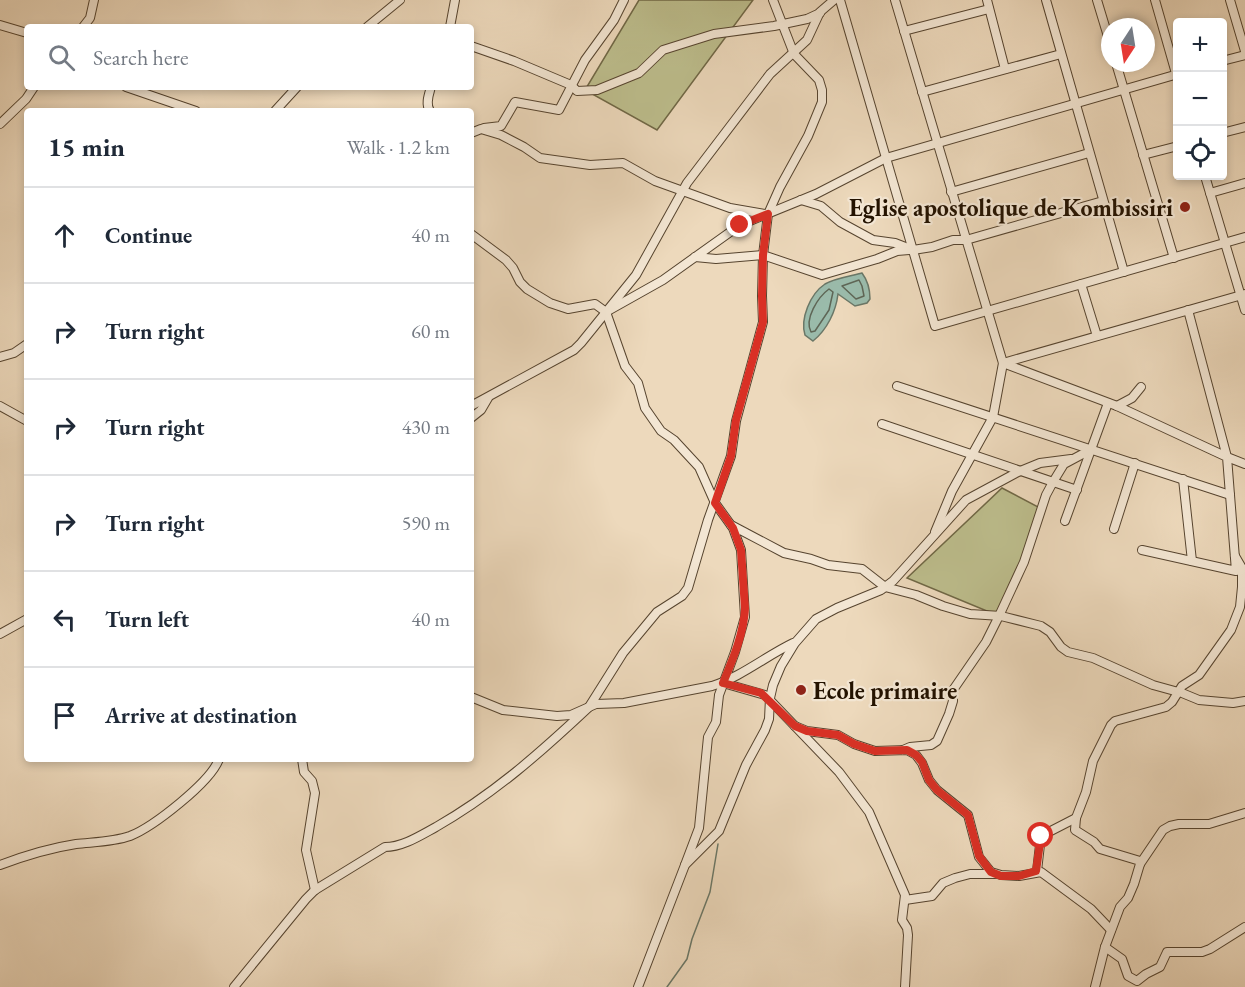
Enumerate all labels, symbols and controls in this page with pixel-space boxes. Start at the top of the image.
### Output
north arrow [1101,18,1155,72]
map controls [1173,18,1227,180]
button: + [1173,18,1227,72]
search box [24,24,474,90]
icon: search [45,41,78,74]
text: Search here [93,43,188,72]
button: − [1173,72,1227,126]
button: locate [1173,126,1227,180]
text: 15 min [48,130,125,164]
text: Walk · 1.2 km [347,134,450,160]
place label: Eglise apostolique de Kombissiri [849,192,1173,224]
marker: Eglise apostolique de Kombissiri [1178,200,1192,214]
route end [726,211,752,237]
icon: ahead [48,219,81,252]
text: Continue [105,221,192,250]
text: 40 m [411,222,450,248]
icon: right [48,315,81,348]
text: Turn right [105,317,204,346]
text: 60 m [411,318,450,344]
icon: right [48,411,81,444]
text: Turn right [105,413,204,442]
text: 430 m [402,414,450,440]
icon: right [48,507,81,540]
text: Turn right [105,509,204,538]
text: 590 m [402,510,450,536]
icon: left [48,603,81,636]
text: Turn left [105,605,189,634]
text: 40 m [411,606,450,632]
place label: Ecole primaire [813,675,957,706]
marker: Ecole primaire [794,683,808,697]
icon: arrive [48,699,81,732]
text: Arrive at destination [105,701,297,730]
route start [1027,822,1053,848]

